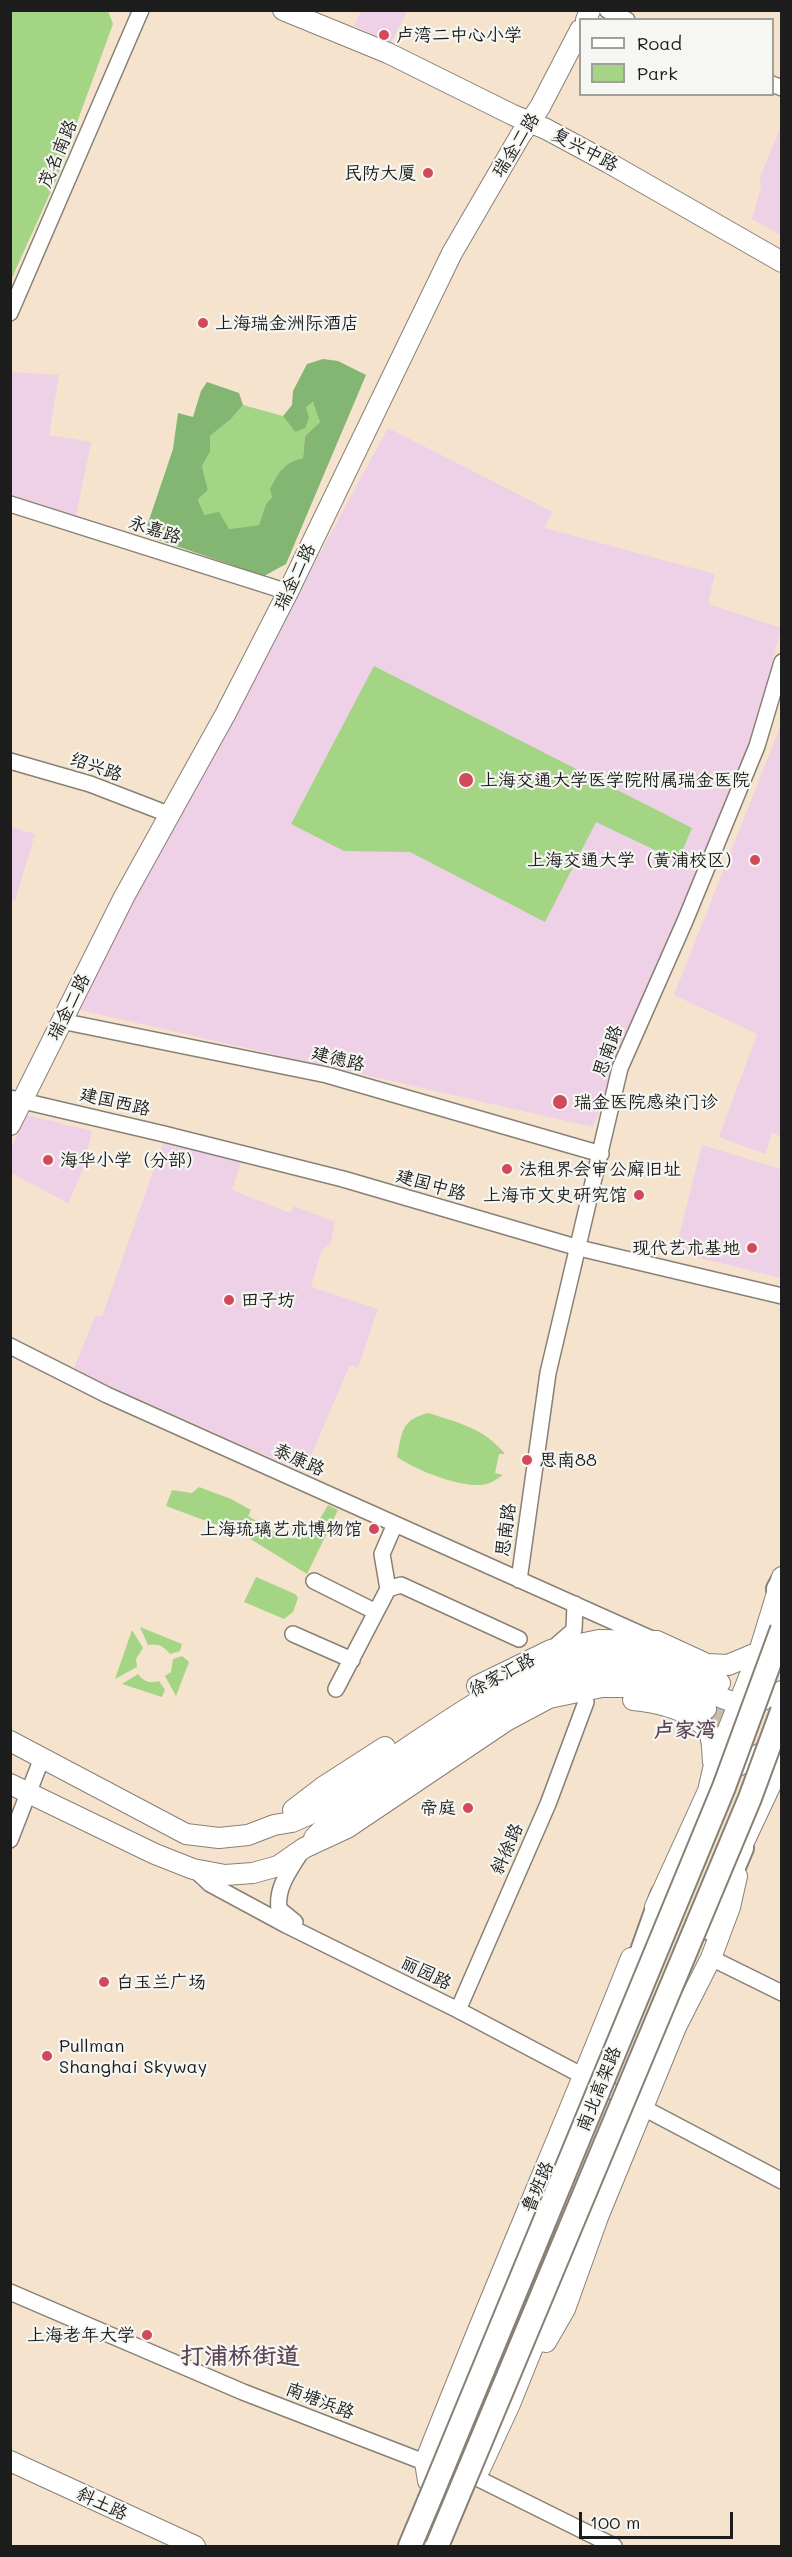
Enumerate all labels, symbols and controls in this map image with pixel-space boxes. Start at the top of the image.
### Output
legend [579,18,774,96]
place label: 卢湾二中心小学 [396,24,522,46]
marker: 卢湾二中心小学 [377,28,391,42]
text: Road [637,31,682,55]
text: Park [637,61,678,85]
street label: 瑞金二路 [488,109,544,181]
street label: 茂名南路 [34,117,82,191]
street label: 复兴中路 [548,124,622,176]
place label: 民防大厦 [344,162,416,184]
marker: 民防大厦 [421,166,435,180]
place label: 上海瑞金洲际酒店 [215,312,359,334]
marker: 上海瑞金洲际酒店 [196,316,210,330]
street label: 永嘉路 [126,511,184,549]
street label: 瑞金二路 [270,540,320,614]
street label: 绍兴路 [67,748,125,786]
place label: 上海交通大学医学院附属瑞金医院 [480,769,750,791]
marker: 上海交通大学医学院附属瑞金医院 [457,771,475,789]
place label: 上海交通大学（黄浦校区） [527,849,743,871]
marker: 上海交通大学（黄浦校区） [748,853,762,867]
street label: 瑞金二路 [43,970,95,1044]
street label: 思南路 [589,1022,627,1080]
street label: 建德路 [309,1042,367,1076]
street label: 建国西路 [77,1083,153,1121]
place label: 瑞金医院感染门诊 [574,1091,718,1113]
marker: 瑞金医院感染门诊 [551,1093,569,1111]
place label: 海华小学（分部） [60,1149,204,1171]
marker: 海华小学（分部） [41,1153,55,1167]
place label: 法租界会审公廨旧址 [519,1158,681,1180]
marker: 法租界会审公廨旧址 [500,1162,514,1176]
street label: 建国中路 [393,1165,469,1205]
place label: 上海市文史研究馆 [483,1184,627,1206]
marker: 上海市文史研究馆 [632,1188,646,1202]
place label: 现代艺术基地 [632,1237,740,1259]
marker: 现代艺术基地 [745,1241,759,1255]
place label: 田子坊 [241,1289,295,1311]
marker: 田子坊 [222,1293,236,1307]
street label: 泰康路 [270,1439,328,1481]
place label: 思南88 [539,1449,597,1471]
marker: 思南88 [520,1453,534,1467]
street label: 思南路 [492,1502,520,1558]
place label: 上海琉璃艺术博物馆 [200,1518,362,1540]
marker: 上海琉璃艺术博物馆 [367,1522,381,1536]
street label: 徐家汇路 [465,1649,539,1701]
district label: 卢家湾 [654,1718,716,1744]
place label: 帝庭 [420,1797,456,1819]
marker: 帝庭 [461,1801,475,1815]
street label: 斜徐路 [486,1820,528,1878]
street label: 丽园路 [397,1951,455,1995]
place label: 白玉兰广场 [116,1971,206,1993]
marker: 白玉兰广场 [97,1975,111,1989]
place label: Pullman Shanghai Skyway [59,2035,207,2078]
street label: 南北高架路 [572,2043,626,2135]
marker: Pullman Shanghai Skyway [40,2049,54,2063]
street label: 鲁班路 [518,2158,558,2216]
place label: 上海老年大学 [27,2324,135,2346]
marker: 上海老年大学 [140,2328,154,2342]
district label: 打浦桥街道 [180,2343,300,2371]
street label: 南塘浜路 [283,2378,357,2424]
street label: 斜土路 [73,2483,131,2525]
scale bar [582,2500,736,2538]
text: 100 m [590,2510,640,2534]

